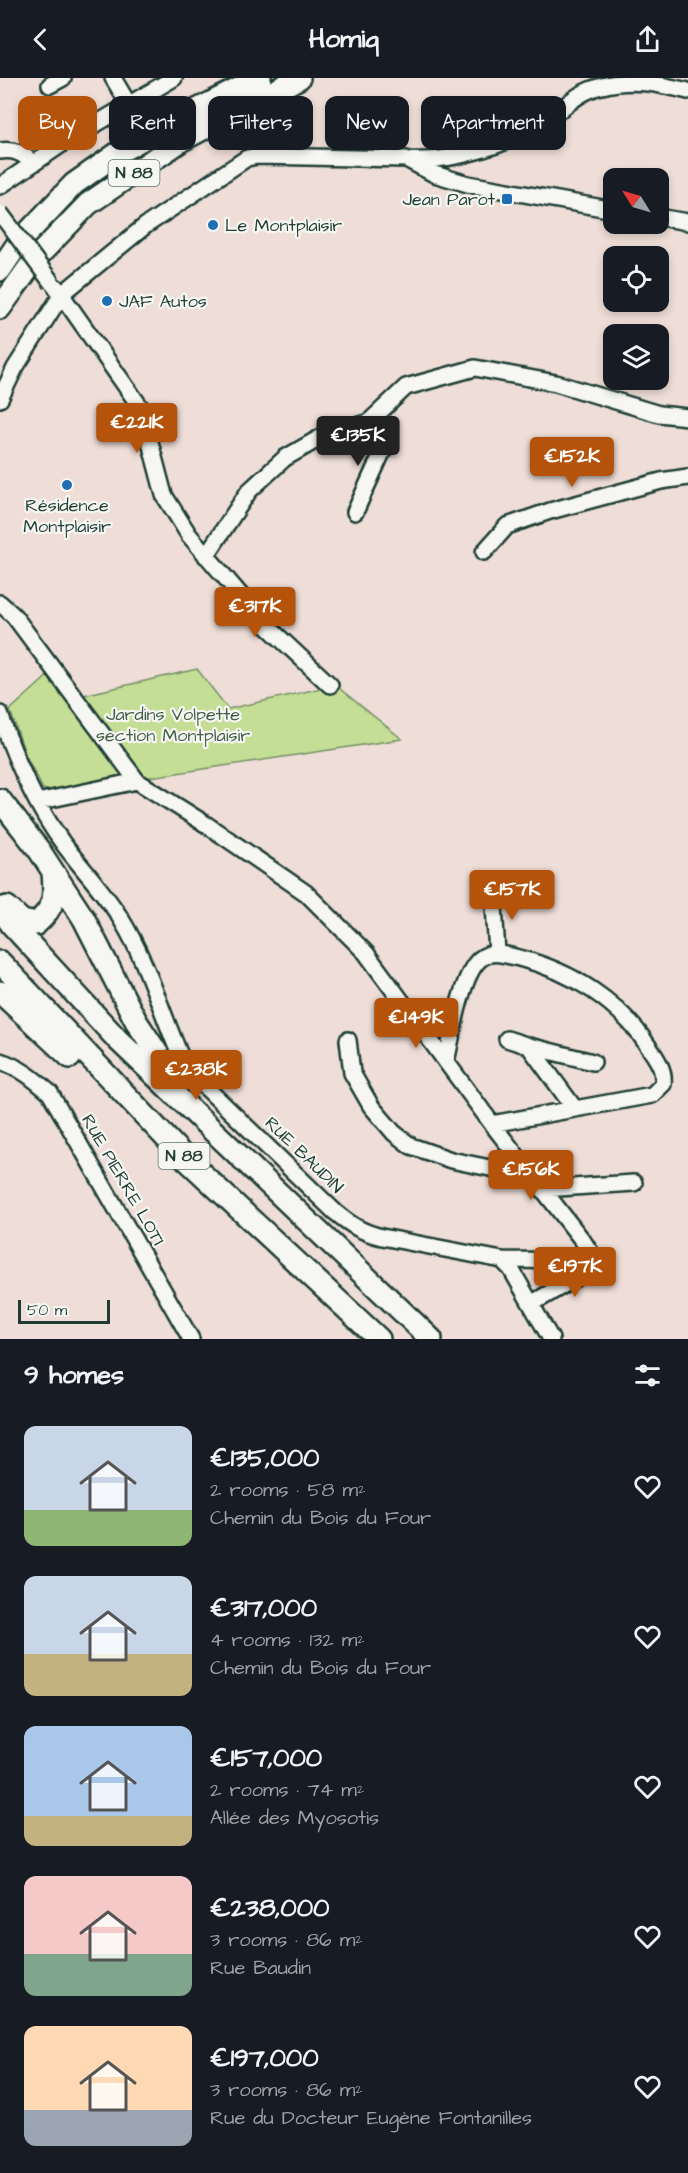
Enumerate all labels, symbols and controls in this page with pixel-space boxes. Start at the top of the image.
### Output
text: Homiq [309,20,379,58]
icon: back [24,23,57,56]
icon: share [631,23,664,56]
chip: Buy [18,96,97,150]
chip: Rent [109,96,196,150]
chip: Filters [208,96,313,150]
chip: New [325,96,409,150]
chip: Apartment [421,96,566,150]
road number: N 88 [108,160,160,186]
north arrow [603,168,669,234]
map controls [603,168,669,390]
place label: Jean Parot [402,187,496,212]
marker: Jean Parot [500,192,514,206]
place label: Le Montplaisir [225,213,342,238]
marker: Le Montplaisir [206,218,220,232]
button: locate [603,246,669,312]
place label: JAF Autos [119,289,207,314]
marker: JAF Autos [100,294,114,308]
button: layers [603,324,669,390]
pin: €221K [95,403,179,454]
text: €221K [110,408,164,436]
pin: €135K [316,416,400,467]
text: €135K [331,421,385,449]
pin: €152K [530,437,614,488]
text: €152K [544,442,600,470]
marker: Résidence Montplaisir [60,478,74,492]
place label: Résidence Montplaisir [23,493,111,539]
pin: €317K [213,587,297,638]
text: €317K [228,592,282,620]
park label: Jardins Volpette section Montplaisir [96,702,250,748]
pin: €157K [470,870,554,921]
text: €157K [483,875,541,903]
pin: €149K [374,998,458,1049]
text: €149K [388,1003,444,1031]
pin: €238K [154,1050,238,1101]
text: €238K [165,1055,227,1083]
street label: RUE PIERRE LOTI [75,1110,171,1250]
street label: RUE BAUDIN [259,1111,349,1199]
road number: N 88 [158,1143,210,1169]
pin: €156K [489,1150,573,1201]
text: €156K [502,1155,560,1183]
pin: €197K [533,1247,617,1298]
text: €197K [548,1252,602,1280]
scale bar [18,1297,110,1324]
text: 50 m [27,1299,67,1321]
text: 9 homes [24,1357,124,1393]
icon: filters [631,1359,664,1392]
text: €135,000 [210,1440,319,1476]
icon: home [72,1450,144,1522]
icon: heart [631,1470,664,1503]
text: 2 rooms · 58 m² [210,1476,366,1504]
text: Chemin du Bois du Four [210,1504,431,1532]
text: €317,000 [210,1590,317,1626]
icon: home [72,1600,144,1672]
icon: heart [631,1620,664,1653]
text: 4 rooms · 132 m² [210,1626,365,1654]
text: Chemin du Bois du Four [210,1654,431,1682]
text: €157,000 [210,1740,322,1776]
icon: home [72,1750,144,1822]
icon: heart [631,1770,664,1803]
text: 2 rooms · 74 m² [210,1776,364,1804]
text: Allée des Myosotis [210,1804,379,1832]
text: €238,000 [210,1890,329,1926]
icon: home [72,1900,144,1972]
icon: heart [631,1920,664,1953]
text: 3 rooms · 86 m² [210,1926,363,1954]
text: Rue Baudin [210,1954,311,1982]
text: €197,000 [210,2040,319,2076]
icon: home [72,2050,144,2122]
icon: heart [631,2070,664,2103]
text: 3 rooms · 86 m² [210,2076,363,2104]
text: Rue du Docteur Eugène Fontanilles [210,2104,532,2132]

